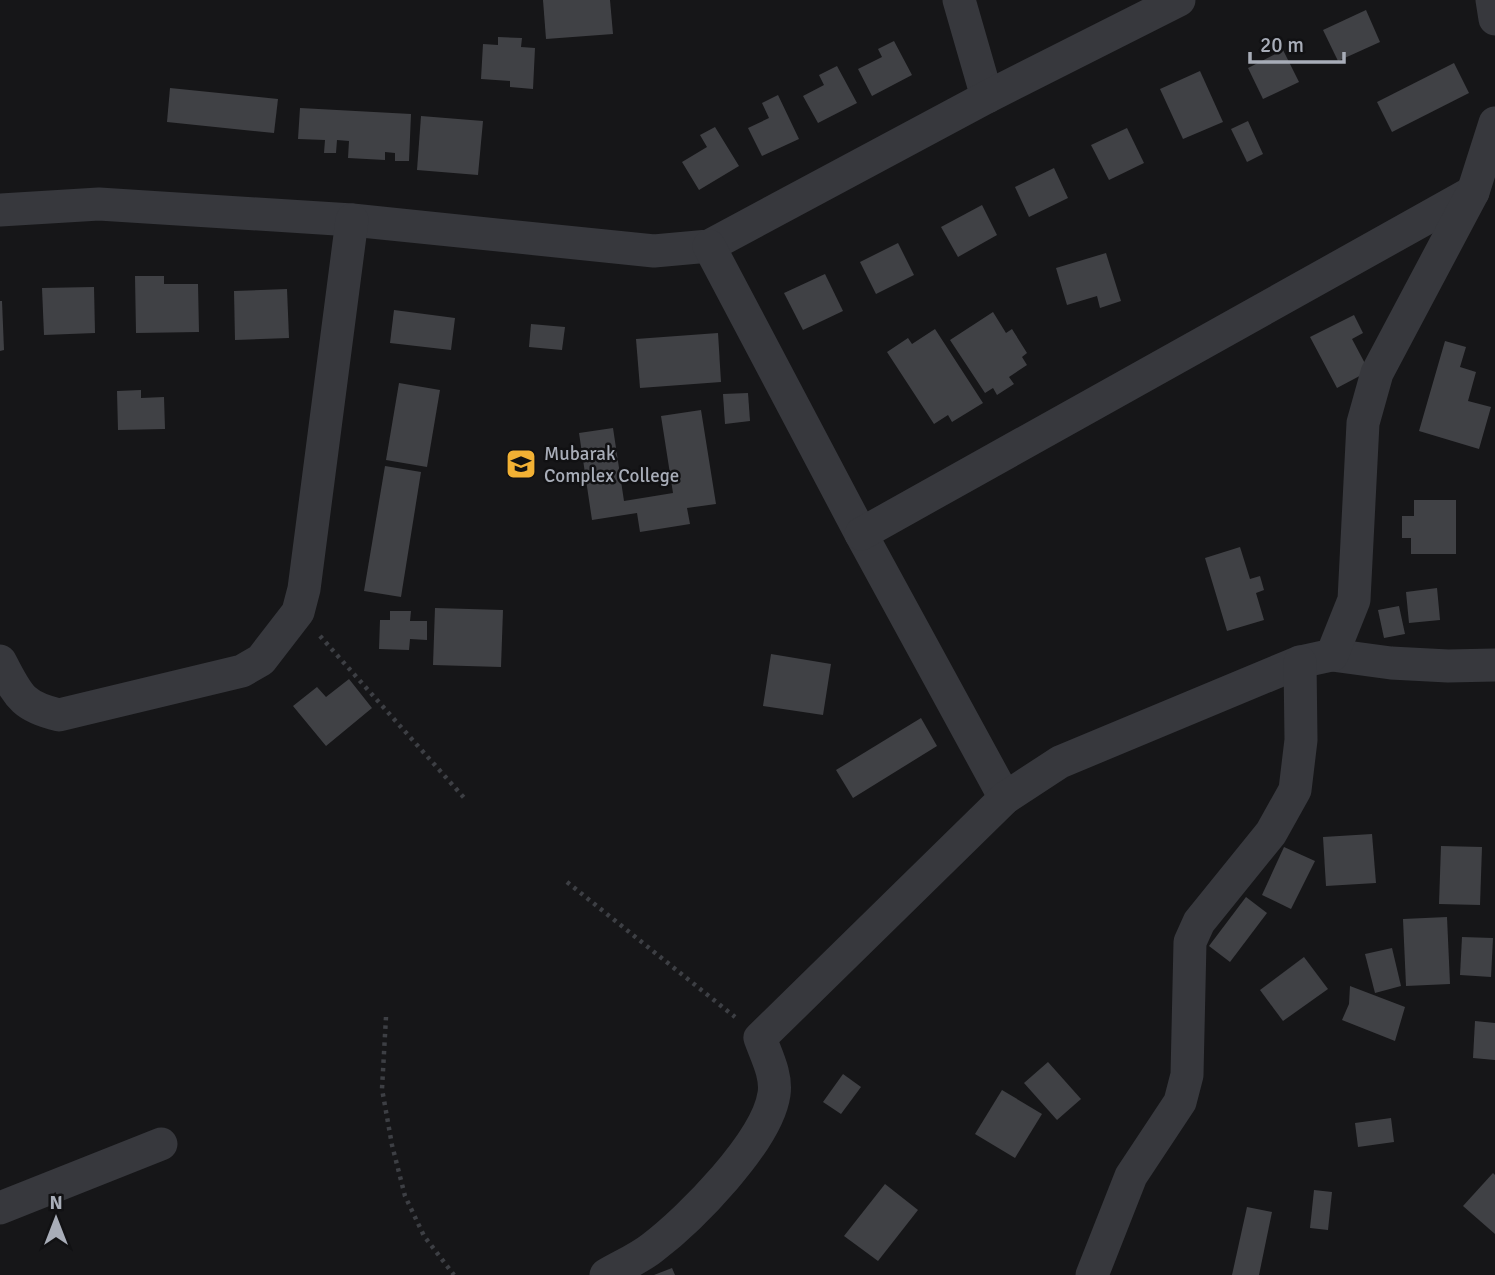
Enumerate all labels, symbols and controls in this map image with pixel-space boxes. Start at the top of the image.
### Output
scale bar [1250,21,1344,65]
text: 20 m [1260,32,1304,58]
place label: Mubarak Complex College [544,442,679,488]
school or university icon: Mubarak Complex College [504,447,538,481]
north arrow [21,1184,91,1254]
text: N [49,1191,63,1215]

